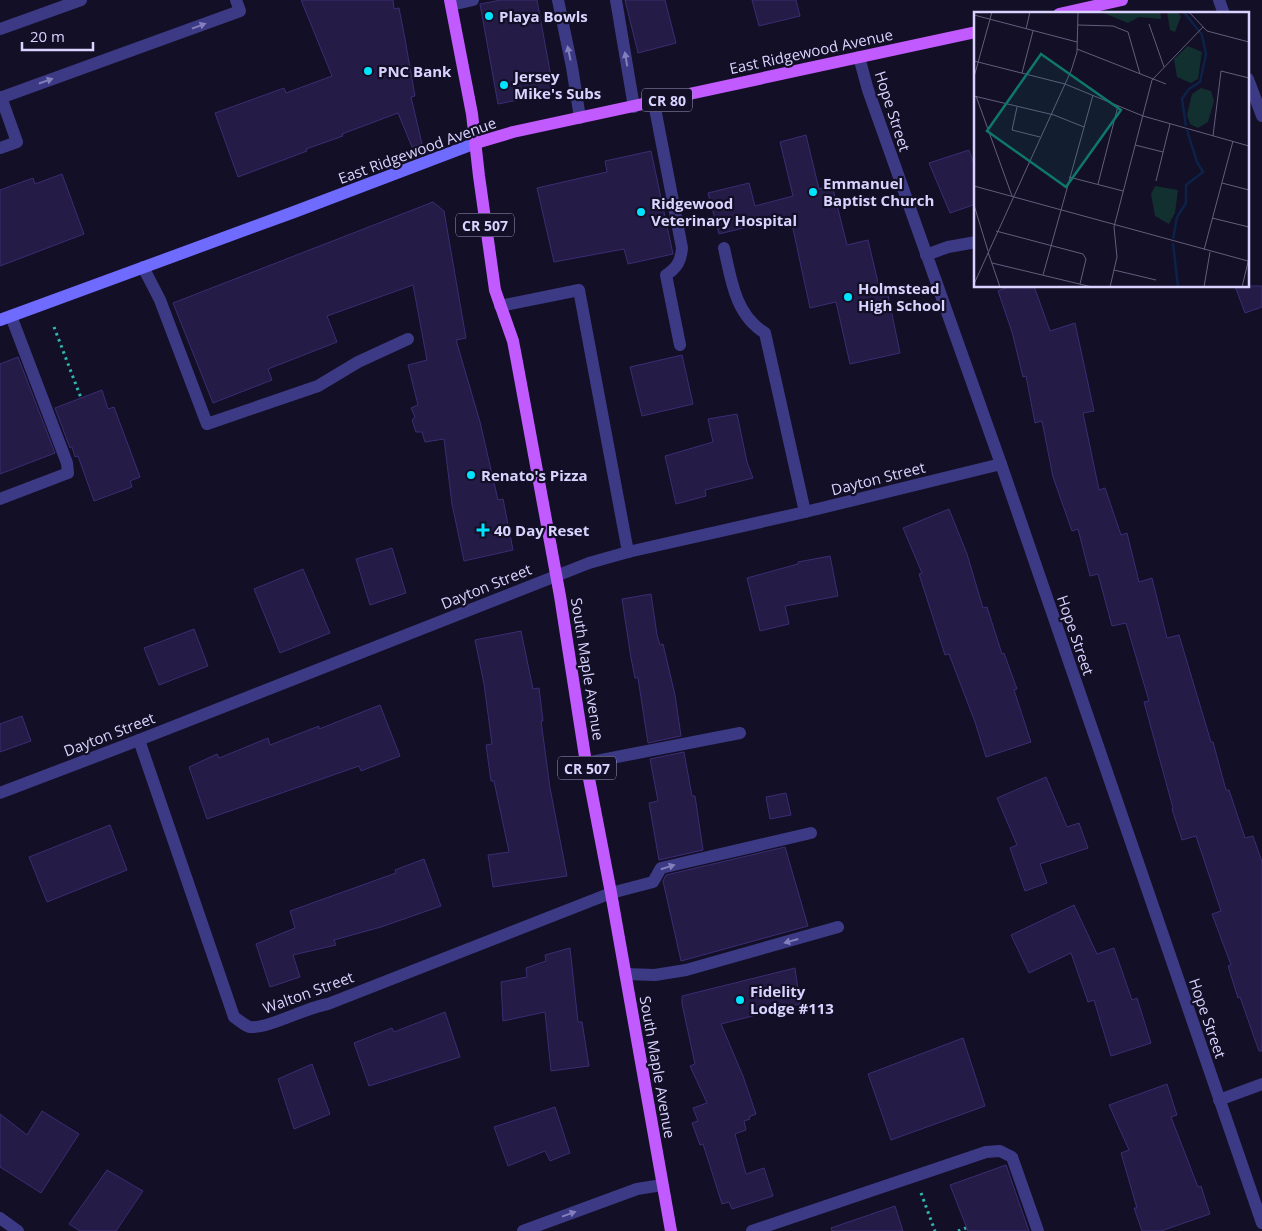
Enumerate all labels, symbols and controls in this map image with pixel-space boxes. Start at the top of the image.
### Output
place label: Playa Bowls [499,6,588,26]
marker: Playa Bowls [483,10,495,22]
inset map [974,12,1250,288]
scale bar [22,20,94,52]
one-way arrow [191,22,206,29]
street label: East Ridgewood Avenue [727,24,895,78]
text: 20 m [30,26,65,46]
one-way arrow [565,46,573,61]
one-way arrow [622,50,630,66]
place label: PNC Bank [378,61,452,81]
marker: PNC Bank [362,65,374,77]
place label: Jersey Mike's Subs [512,66,601,103]
street label: Hope Street [871,68,915,154]
one-way arrow [39,77,54,85]
marker: Jersey Mike's Subs [498,79,510,91]
road number: CR 80 [642,88,692,112]
street label: East Ridgewood Avenue [335,112,499,188]
place label: Emmanuel Baptist Church [823,173,934,210]
marker: Emmanuel Baptist Church [807,186,819,198]
place label: Ridgewood Veterinary Hospital [651,193,797,230]
marker: Ridgewood Veterinary Hospital [635,206,647,218]
road number: CR 507 [456,214,514,236]
place label: Holmstead High School [858,278,945,315]
marker: Holmstead High School [842,291,854,303]
street label: Dayton Street [829,457,927,499]
place label: Renato's Pizza [481,465,588,485]
marker: Renato's Pizza [465,469,477,481]
place label: 40 Day Reset [494,520,590,540]
marker: 40 Day Reset [476,523,490,537]
street label: Dayton Street [438,559,534,613]
street label: Hope Street [1053,592,1099,678]
street label: South Maple Avenue [567,596,609,742]
street label: Dayton Street [61,707,157,761]
road number: CR 507 [558,756,616,780]
one-way arrow [661,862,676,870]
one-way arrow [783,937,798,945]
street label: Walton Street [260,966,356,1018]
street label: Hope Street [1185,975,1231,1061]
place label: Fidelity Lodge #113 [750,981,834,1018]
street label: South Maple Avenue [636,994,680,1140]
marker: Fidelity Lodge #113 [734,994,746,1006]
one-way arrow [561,1210,576,1217]

